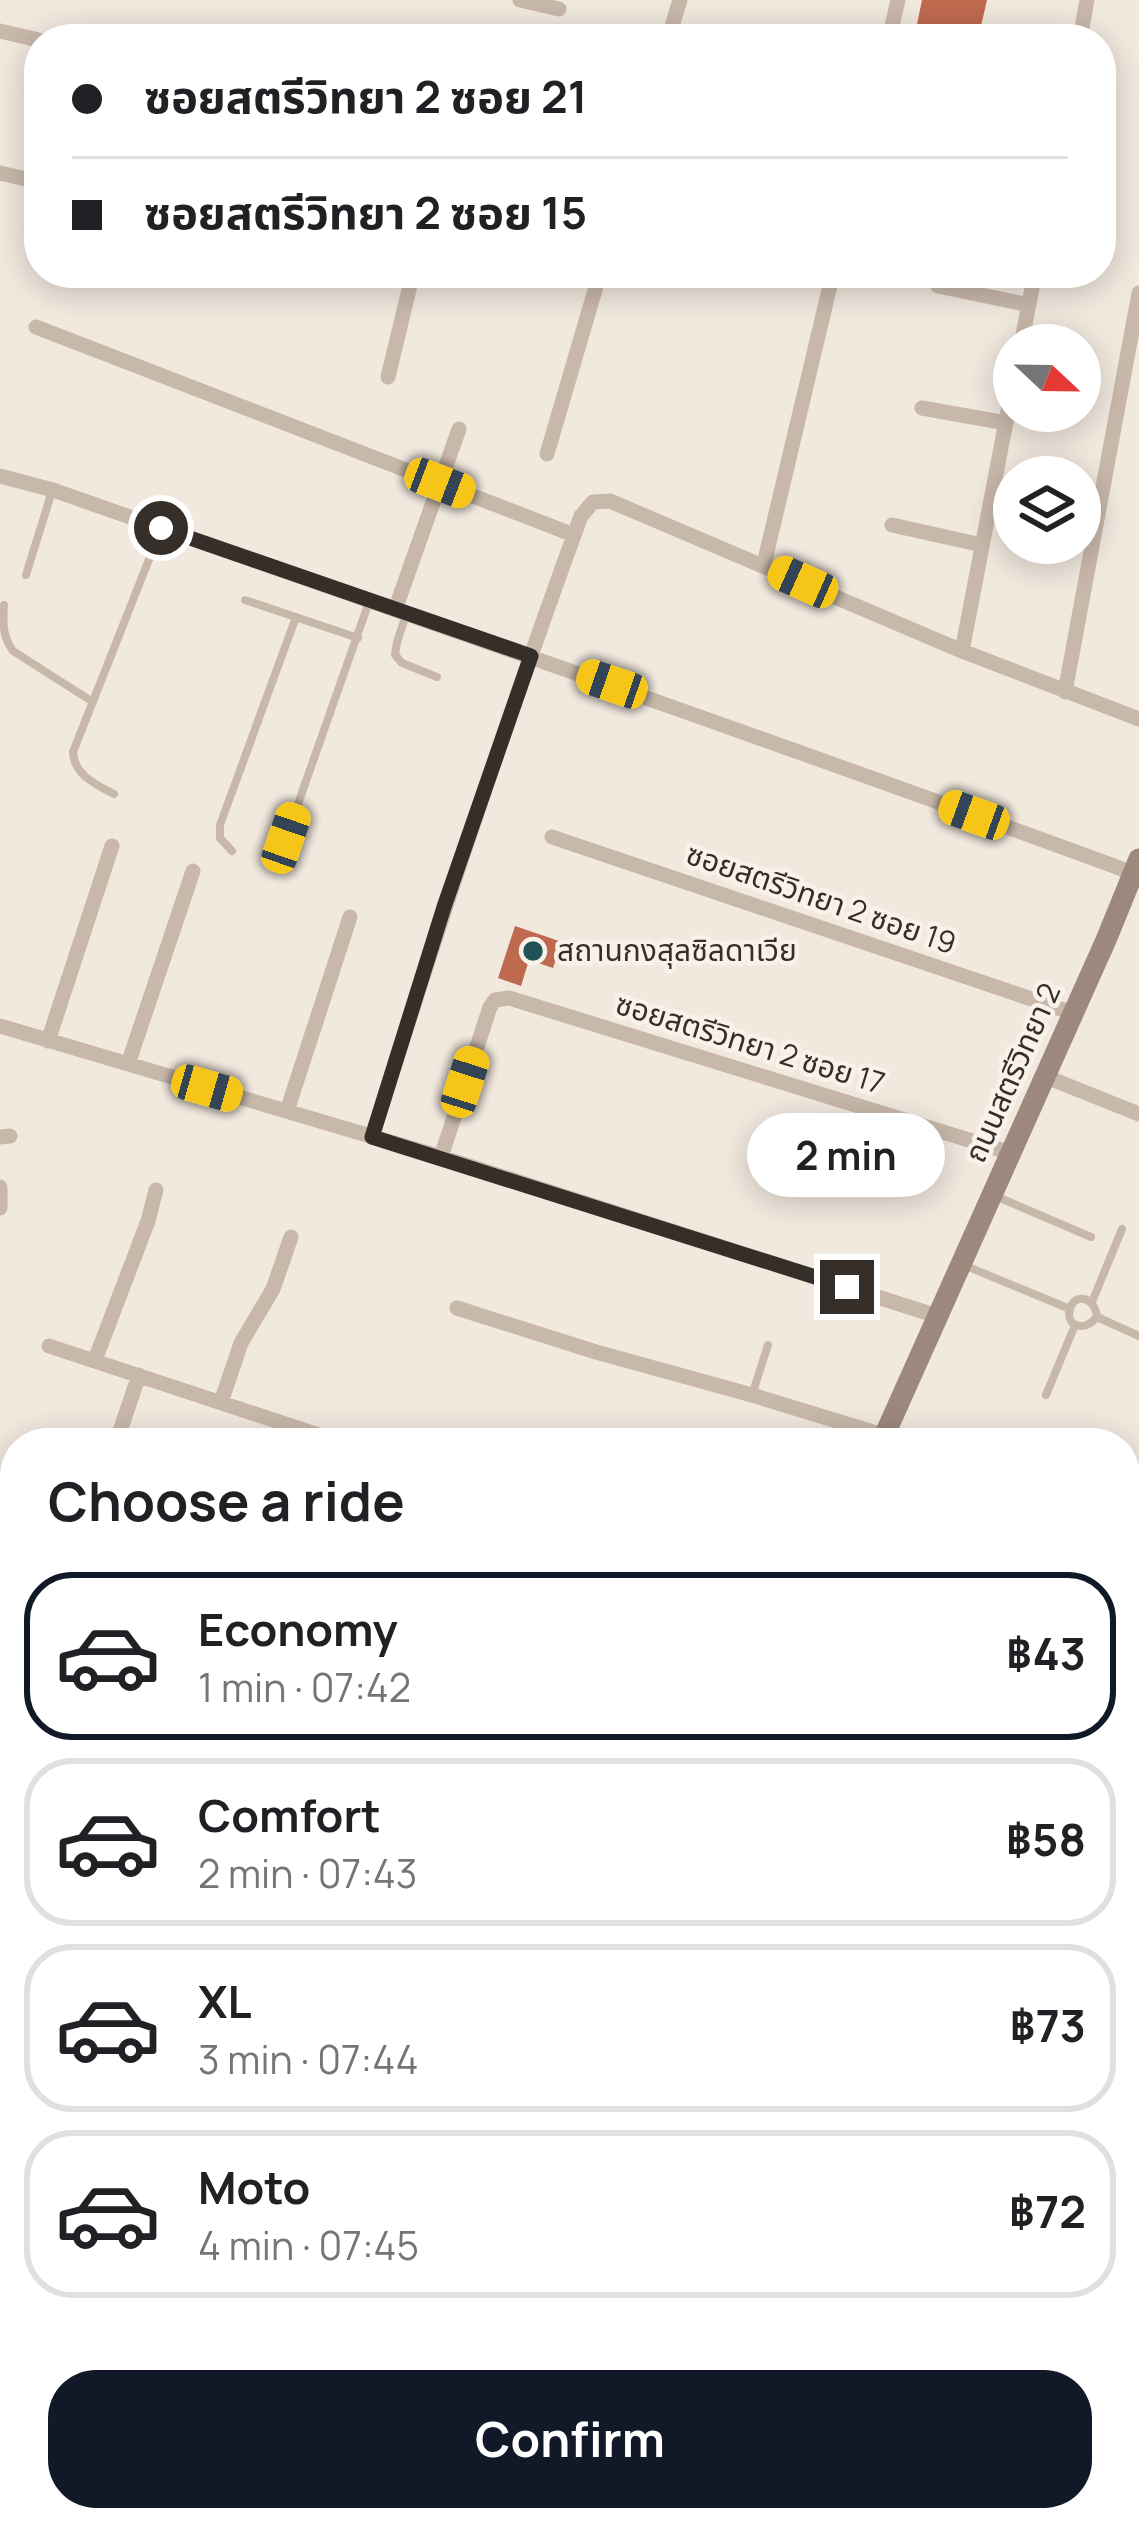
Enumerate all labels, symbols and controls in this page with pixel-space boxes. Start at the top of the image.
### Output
text: ซอยสตรีวิทยา 2 ซอย 21 [144,65,587,127]
text: ซอยสตรีวิทยา 2 ซอย 15 [144,181,587,243]
north arrow [993,324,1101,432]
map controls [993,324,1101,564]
car [400,453,480,513]
button: layers [993,456,1101,564]
route start [134,501,188,555]
car [763,551,843,613]
car [572,655,652,713]
car [934,786,1014,844]
car [257,798,315,878]
street label: ซอยสตรีวิทยา 2 ซอย 19 [681,832,962,963]
place label: สถานกงสุลซิลดาเวีย [557,929,797,970]
marker: สถานกงสุลซิลดาเวีย [520,938,546,964]
street label: ถนนสตรีวิทยา 2 [954,976,1069,1168]
street label: ซอยสตรีวิทยา 2 ซอย 17 [611,982,890,1103]
car [437,1042,493,1122]
car [167,1061,247,1115]
callout: 2 min [748,1113,946,1197]
text: 2 min [795,1128,897,1182]
route end [820,1260,874,1314]
text: Choose a ride [48,1463,405,1537]
text: Economy [198,1598,398,1660]
icon: car [54,1602,162,1710]
text: ฿43 [1006,1622,1086,1684]
text: 1 min · 07:42 [198,1660,411,1714]
text: Comfort [198,1784,381,1846]
icon: car [54,1788,162,1896]
text: ฿58 [1006,1808,1086,1870]
text: 2 min · 07:43 [198,1846,417,1900]
text: XL [198,1970,252,2032]
icon: car [54,1974,162,2082]
text: ฿73 [1010,1994,1086,2056]
text: 3 min · 07:44 [198,2032,419,2086]
text: Moto [198,2156,310,2218]
icon: car [54,2160,162,2268]
text: ฿72 [1009,2180,1086,2242]
text: 4 min · 07:45 [198,2218,419,2272]
button: Confirm [48,2370,1092,2508]

